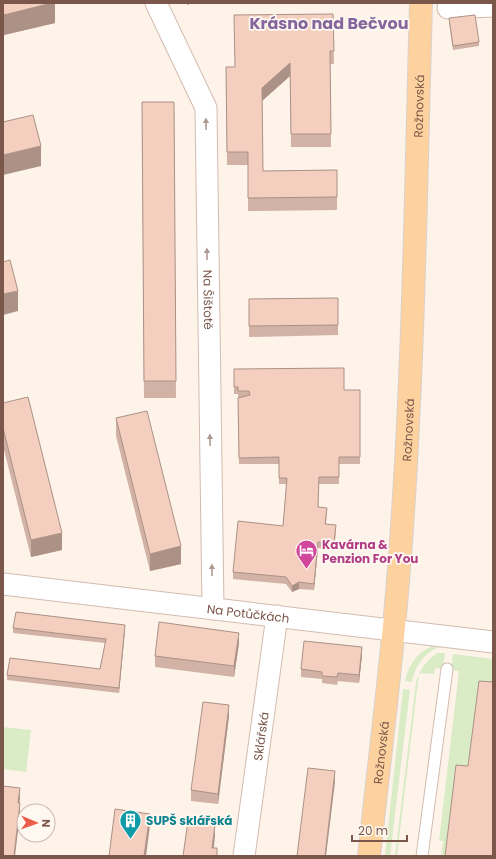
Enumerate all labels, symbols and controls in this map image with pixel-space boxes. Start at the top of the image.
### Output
district label: Krásno nad Bečvou [249,12,409,35]
street label: Rožnovská [409,74,428,138]
one-way arrow [203,117,209,130]
one-way arrow [204,247,210,260]
street label: Na Šištotě [200,270,218,330]
street label: Rožnovská [398,398,418,462]
one-way arrow [207,433,213,446]
place label: Kavárna & Penzion For You [322,536,418,567]
hotel icon: Kavárna & Penzion For You [293,538,319,571]
one-way arrow [209,563,215,576]
street label: Na Potůčkách [206,600,291,626]
street label: Sklářská [249,711,272,762]
street label: Rožnovská [369,720,393,785]
north arrow [16,803,56,843]
building icon: SUPŠ sklářská [117,807,143,840]
place label: SUPŠ sklářská [146,812,232,829]
scale bar [352,817,407,843]
text: N [38,819,54,828]
text: 20 m [358,822,388,839]

